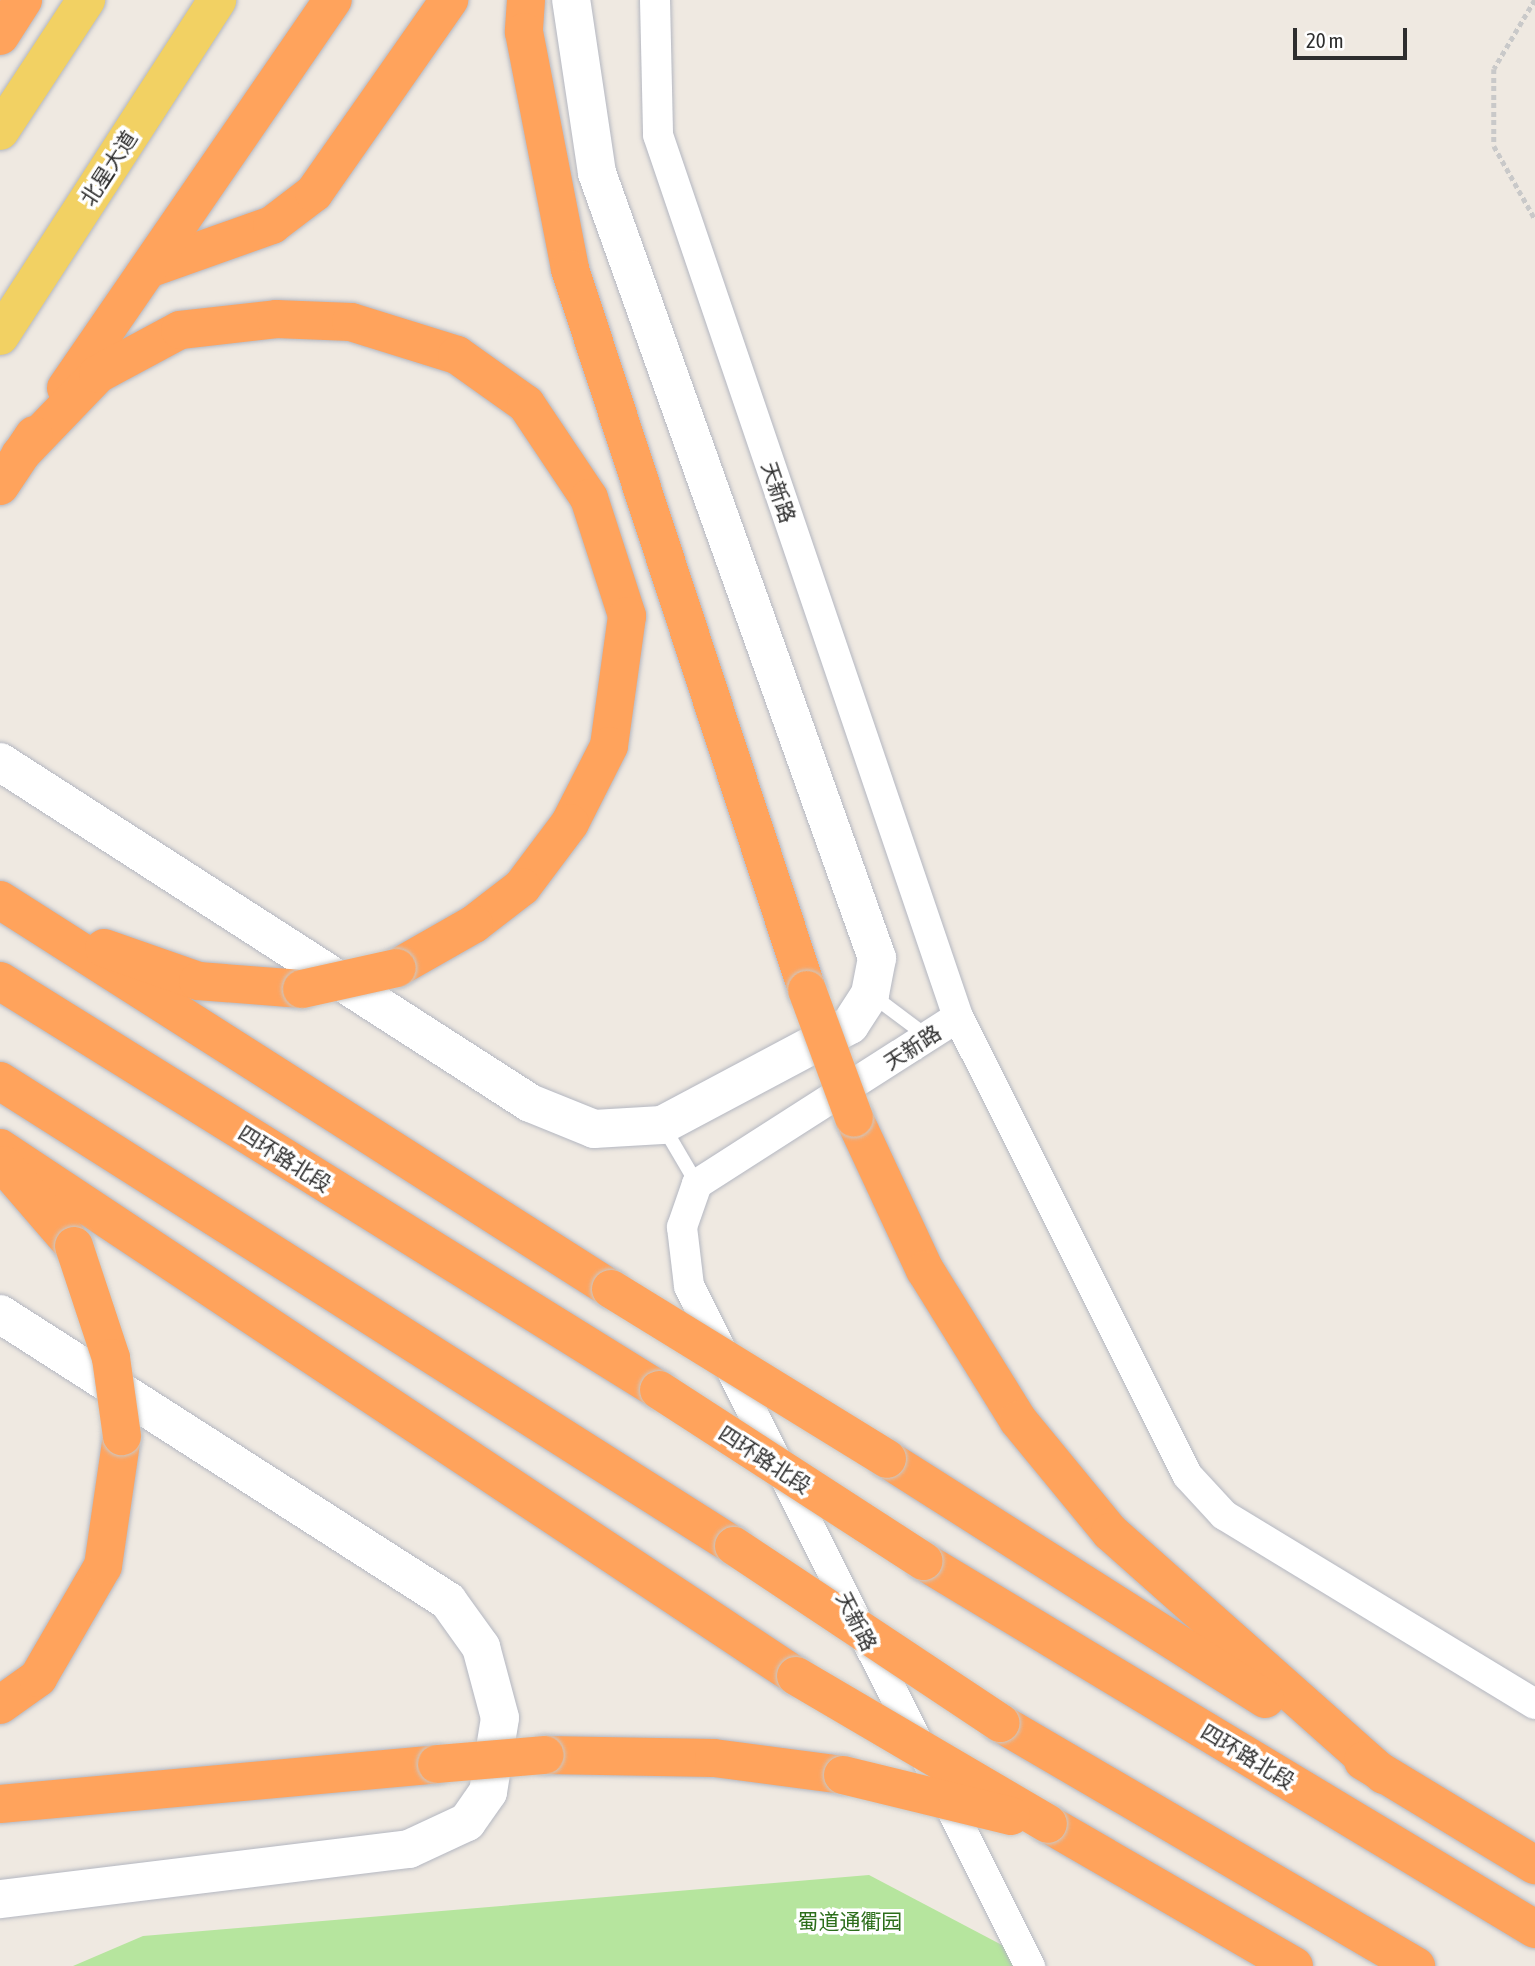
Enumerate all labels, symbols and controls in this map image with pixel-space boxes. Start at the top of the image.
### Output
scale bar [1297,14,1411,58]
text: 20 m [1306,28,1344,52]
street label: 北星大道 [75,126,141,210]
street label: 天新路 [757,458,801,526]
street label: 天新路 [879,1019,945,1075]
street label: 四环路北段 [234,1119,336,1197]
street label: 四环路北段 [714,1420,816,1498]
street label: 天新路 [831,1587,883,1655]
street label: 四环路北段 [1197,1718,1299,1794]
park label: 蜀道通衢园 [798,1908,902,1934]

